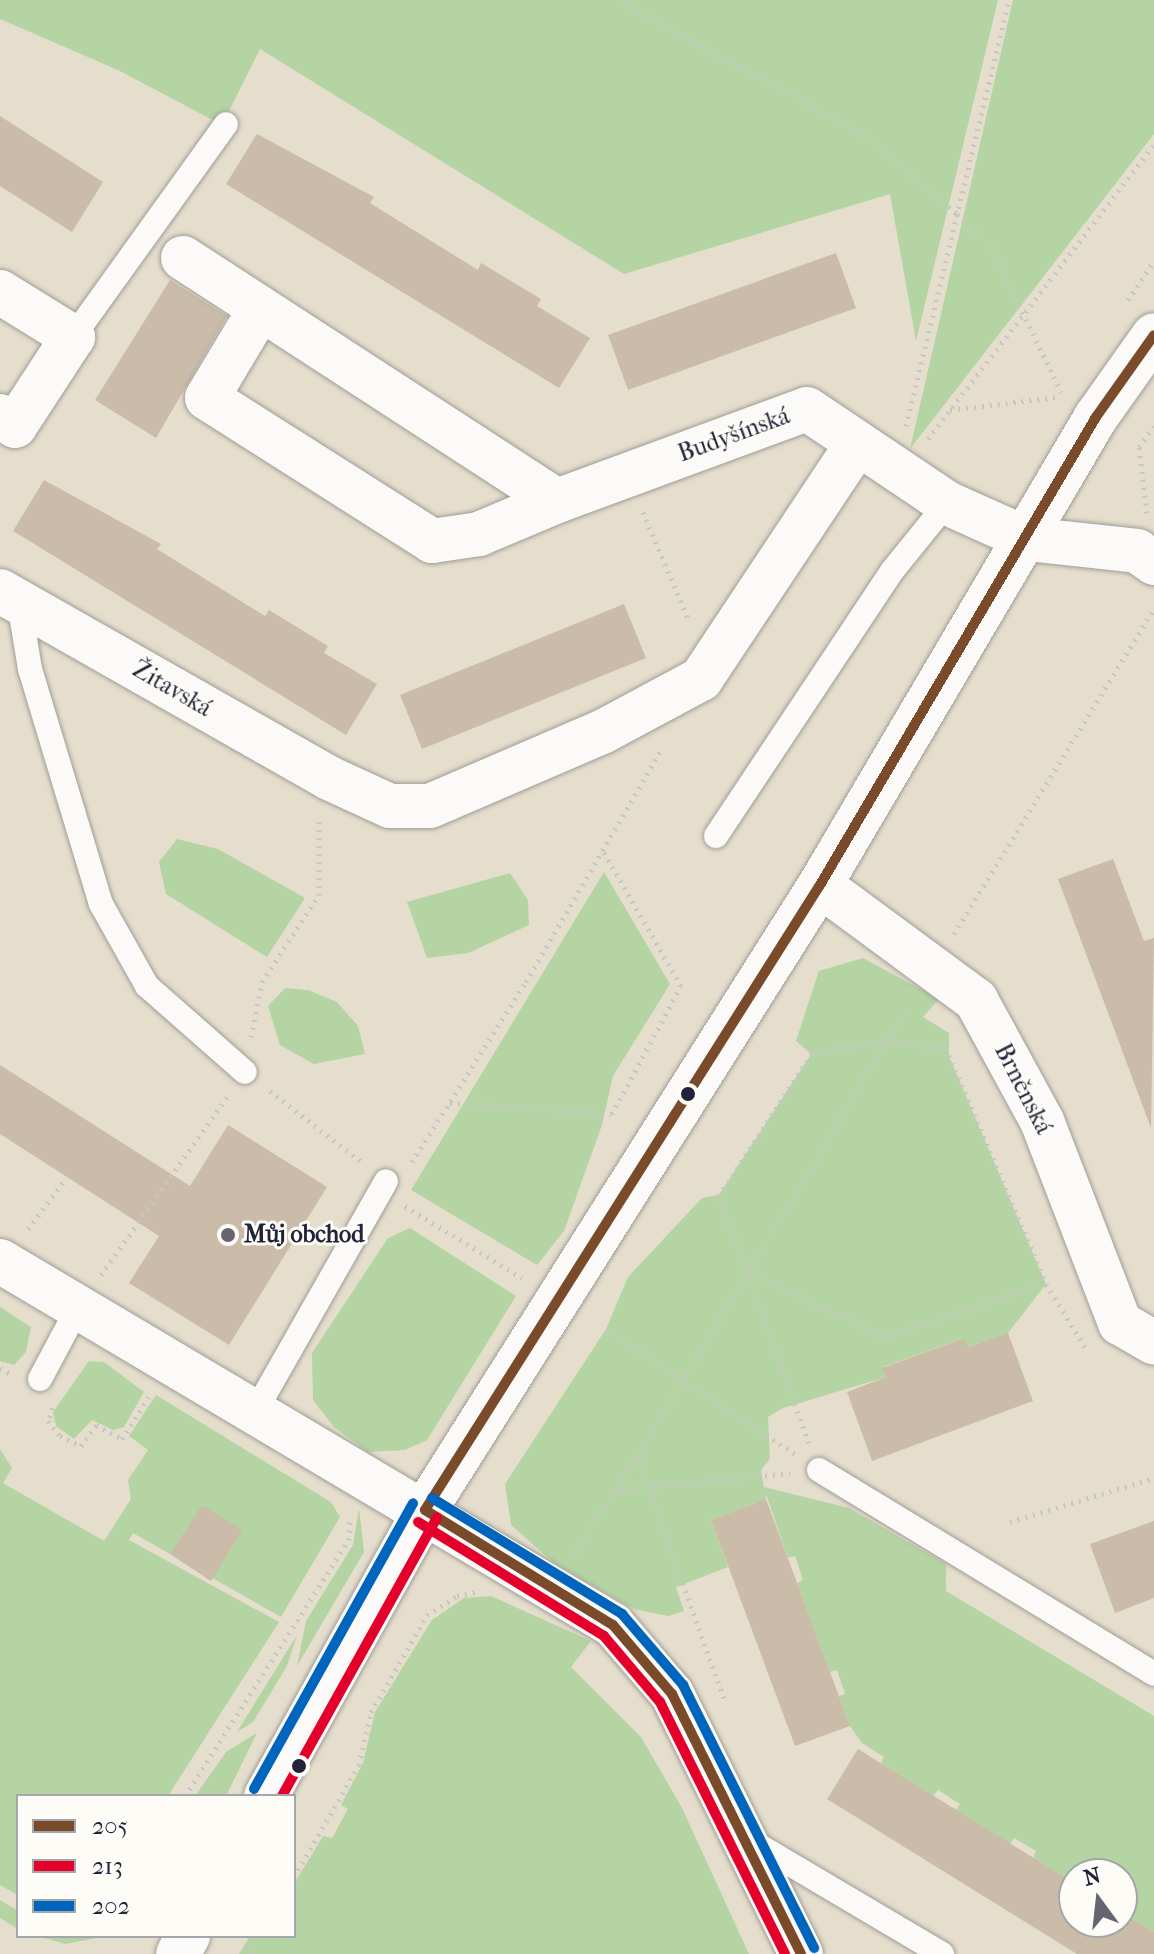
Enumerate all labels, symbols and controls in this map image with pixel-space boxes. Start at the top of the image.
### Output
street label: Budyšínská [674,402,794,468]
street label: Žitavská [127,655,217,723]
street label: Brněnská [988,1039,1058,1139]
unlabelled marker [680,1086,696,1102]
place label: Můj obchod [244,1221,364,1249]
marker: Můj obchod [219,1226,237,1244]
unlabelled marker [291,1758,307,1774]
legend [16,1794,296,1938]
text: 205 [92,1812,128,1840]
text: 213 [92,1852,123,1880]
north arrow [1058,1858,1138,1938]
text: N [1081,1862,1104,1891]
text: 202 [92,1892,130,1920]

